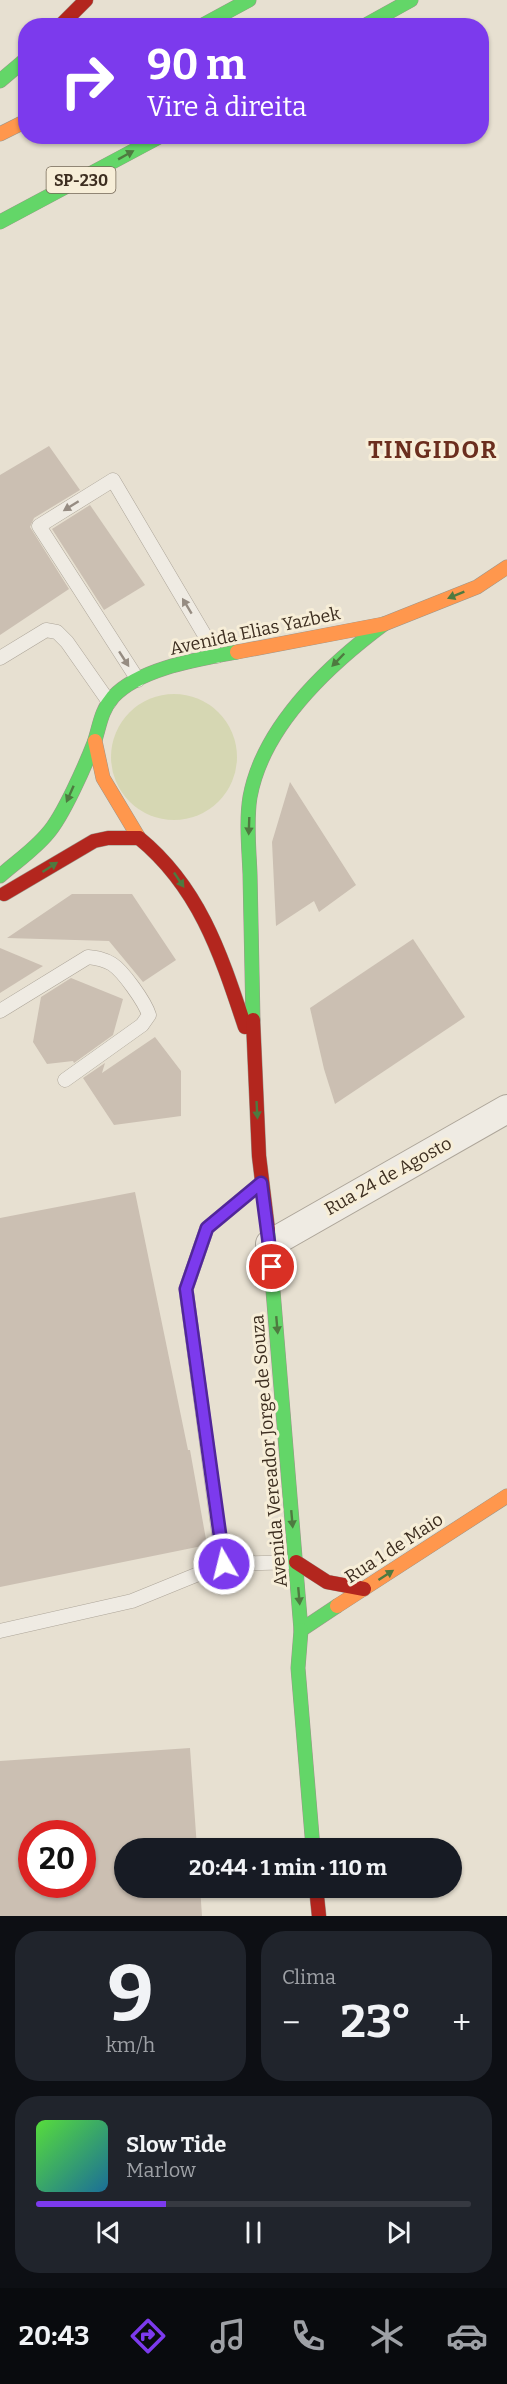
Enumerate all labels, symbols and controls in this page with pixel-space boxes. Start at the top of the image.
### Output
text: 90 m [147,40,246,90]
icon: right [48,42,126,120]
text: Vire à direita [147,91,307,123]
one-way arrow [118,150,135,160]
road number: SP-230 [46,167,116,193]
district label: TINGIDOR [368,436,498,464]
one-way arrow [63,500,79,511]
one-way arrow [447,591,465,600]
one-way arrow [182,597,192,614]
street label: Avenida Elias Yazbek [168,602,343,660]
one-way arrow [119,651,130,667]
one-way arrow [332,652,346,666]
one-way arrow [65,786,75,804]
one-way arrow [245,817,254,836]
one-way arrow [42,861,58,872]
one-way arrow [173,872,185,888]
one-way arrow [252,1100,261,1119]
street label: Rua 24 de Agosto [321,1132,455,1220]
pin [246,1241,297,1292]
icon: arrive [255,1250,288,1283]
street label: Avenida Vereador Jorge de Souza [246,1314,292,1588]
one-way arrow [272,1315,282,1334]
street label: Rua 1 de Maio [341,1508,447,1588]
one-way arrow [288,1509,297,1528]
position arrow [192,1532,256,1596]
one-way arrow [377,1569,394,1580]
one-way arrow [294,1586,303,1605]
speed limit sign: 20 [18,1820,96,1898]
text: 20:44 · 1 min · 110 m [189,1854,387,1881]
text: 9 [107,1947,154,2041]
text: Clima [282,1965,336,1989]
text: 23° [341,1995,412,2049]
text: − [282,2003,300,2043]
text: + [452,2003,471,2043]
text: km/h [106,2033,155,2057]
text: Slow Tide [126,2131,226,2158]
text: Marlow [126,2158,196,2182]
icon: previous [92,2216,125,2249]
icon: pause [237,2216,270,2249]
icon: next [382,2216,415,2249]
icon: directions [127,2315,169,2357]
icon: music [207,2315,249,2357]
icon: phone [287,2315,329,2357]
icon: climate [366,2315,408,2357]
icon: car [446,2315,488,2357]
text: 20:43 [19,2320,90,2352]

